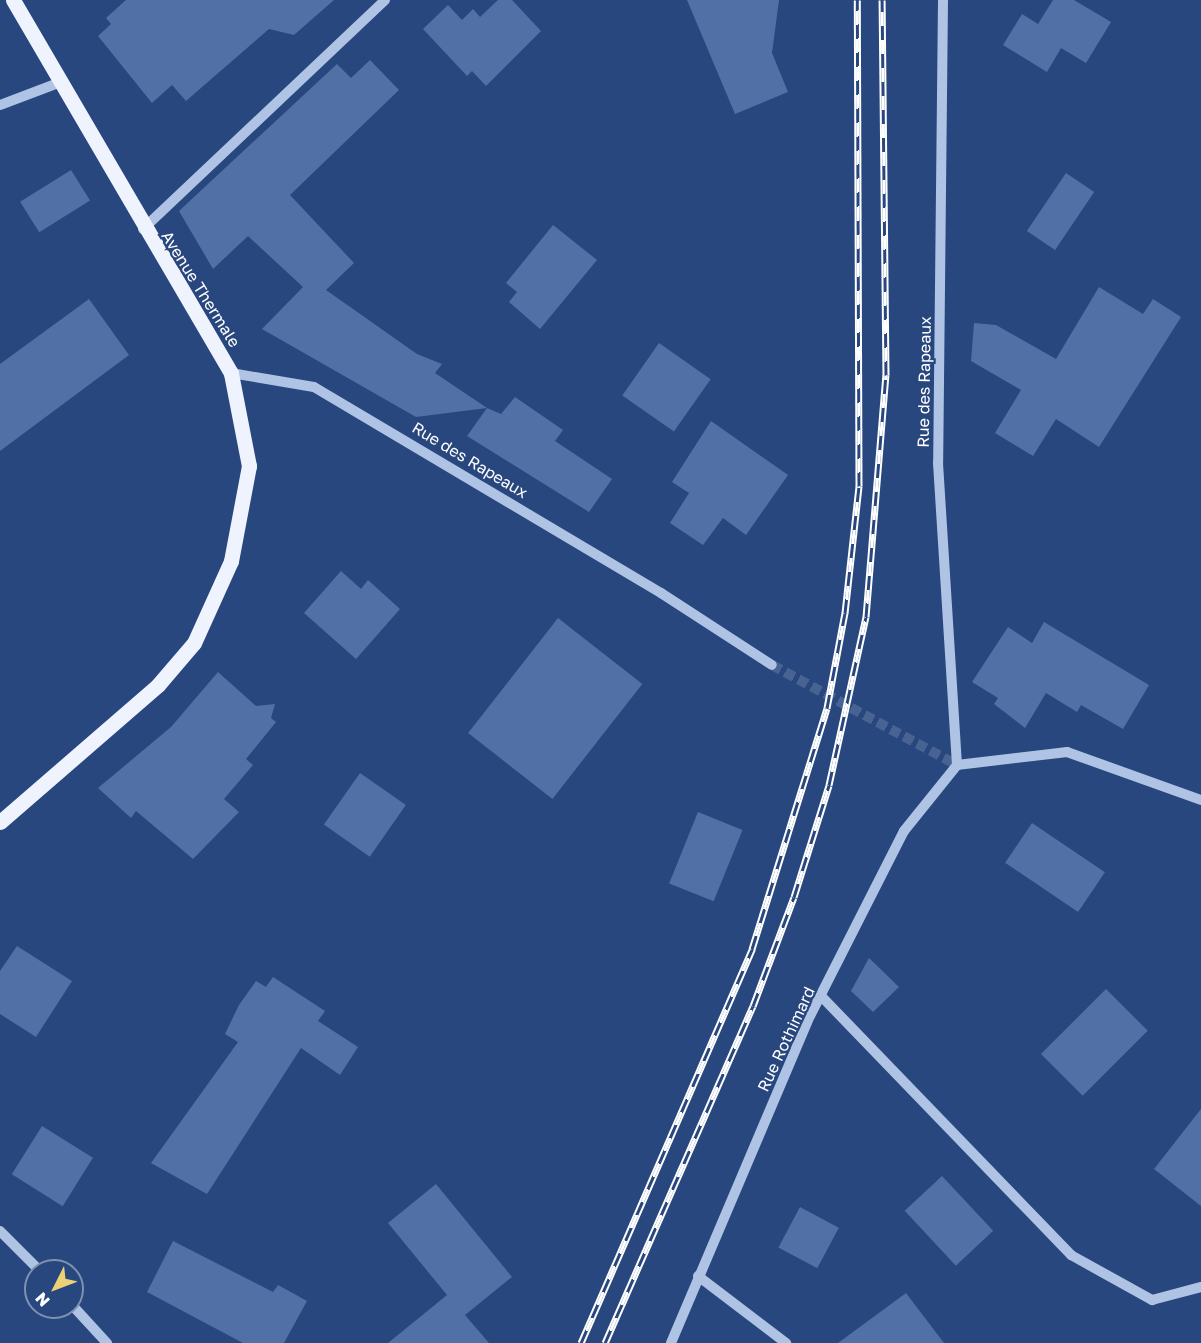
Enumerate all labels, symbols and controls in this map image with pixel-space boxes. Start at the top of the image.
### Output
street label: Avenue Thermale [158,227,244,351]
street label: Rue des Rapeaux [913,316,935,448]
street label: Rue des Rapeaux [409,418,531,502]
street label: Rue Rothimard [753,984,819,1094]
north arrow [24,1259,84,1319]
text: N [31,1288,54,1311]

